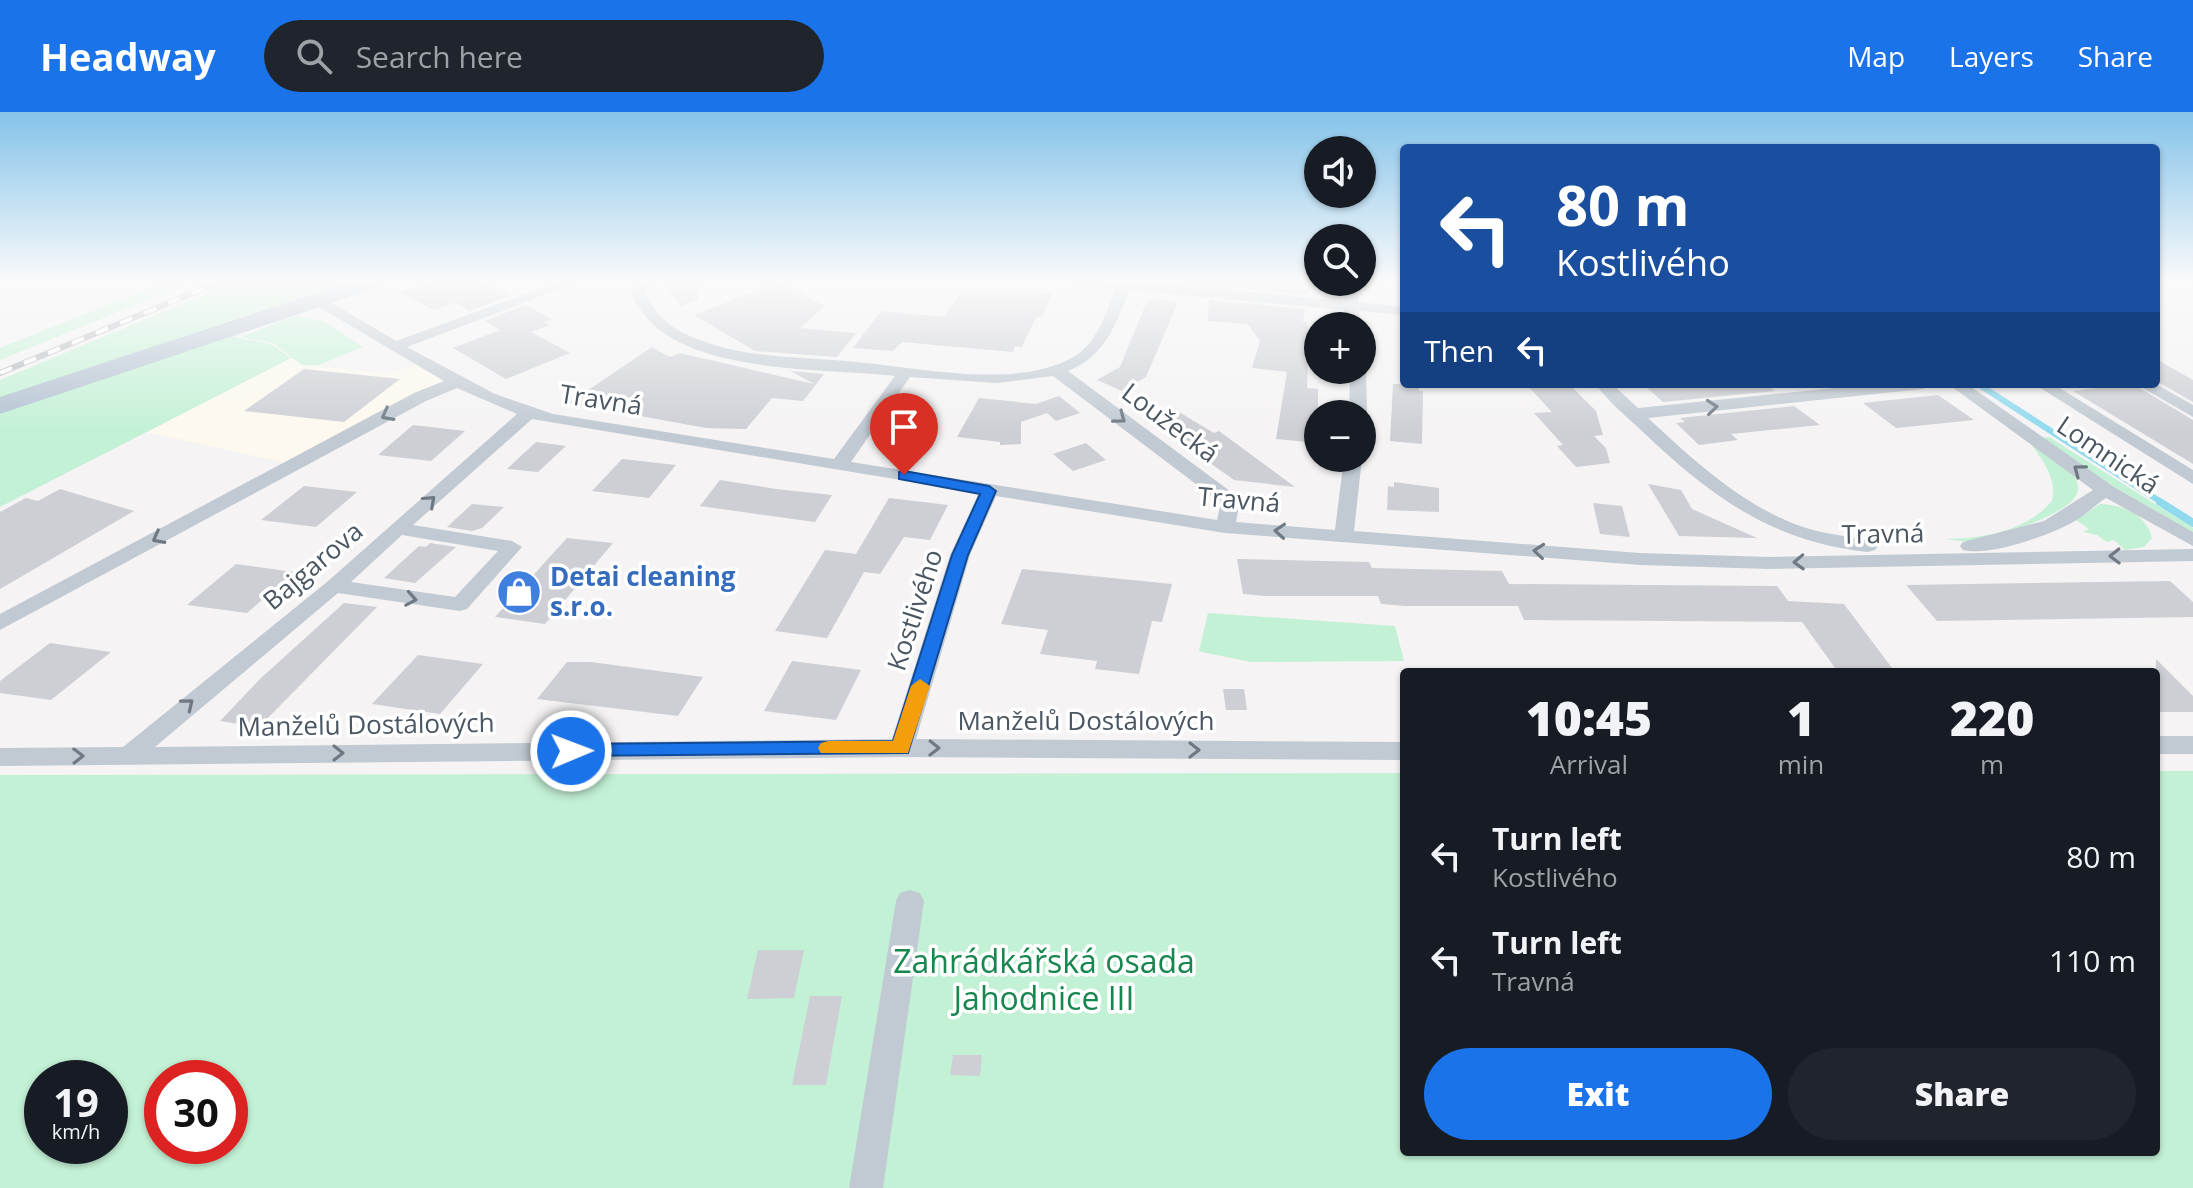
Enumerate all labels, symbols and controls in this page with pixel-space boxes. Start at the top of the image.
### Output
search box [264,20,824,92]
text: Headway [40,30,216,82]
icon: search [292,34,336,78]
text: Search here [356,36,523,77]
text: Map [1847,37,1905,75]
text: Layers [1949,37,2034,75]
text: Share [2078,37,2153,75]
map controls [1304,136,1376,472]
button: sound [1304,136,1376,208]
text: 80 m [1556,166,1690,242]
icon: left [1424,176,1528,280]
button: search [1304,224,1376,296]
text: Kostlivého [1556,238,1730,287]
button: + [1304,312,1376,384]
icon: left [1510,328,1554,372]
text: Then [1424,330,1494,371]
street label: Loužecká [1115,374,1226,470]
street label: Travná [557,375,645,423]
pin [870,393,938,475]
one-way arrow [1706,398,1719,415]
button: − [1304,400,1376,472]
icon: arrive [882,405,926,449]
one-way arrow [380,406,395,421]
street label: Lomnická [2050,407,2167,502]
one-way arrow [1111,408,1126,422]
one-way arrow [2074,465,2088,479]
street label: Travná [1196,477,1282,521]
one-way arrow [421,496,435,511]
street label: Bajgarova [255,513,370,618]
street label: Travná [1841,514,1925,552]
one-way arrow [1273,523,1286,540]
one-way arrow [151,529,166,544]
one-way arrow [1533,543,1546,560]
street label: Kostlivého [878,544,951,675]
one-way arrow [2108,547,2121,565]
one-way arrow [1792,554,1805,571]
place label: Detai cleaning s.r.o. [550,558,736,624]
shop icon: Detai cleaning s.r.o. [495,568,543,616]
one-way arrow [404,590,418,607]
text: 10:45 [1526,685,1652,750]
text: 1 [1787,685,1815,750]
text: 220 [1950,685,2034,750]
one-way arrow [179,699,193,714]
street label: Manželů Dostálových [957,702,1215,738]
street label: Manželů Dostálových [237,704,495,744]
position arrow [529,709,613,793]
one-way arrow [928,739,941,757]
one-way arrow [1188,741,1201,759]
one-way arrow [332,744,345,762]
text: Arrival [1550,746,1628,782]
text: min [1778,746,1824,782]
text: m [1980,746,2004,782]
one-way arrow [72,747,85,765]
text: Turn left [1492,818,1622,859]
icon: left [1424,834,1468,878]
text: 80 m [2066,836,2136,877]
text: Kostlivého [1492,859,1618,895]
text: Turn left [1492,922,1622,963]
icon: left [1424,938,1468,982]
park label: Zahrádkářská osada Jahodnice III [893,939,1195,1019]
text: 110 m [2049,940,2136,981]
text: Travná [1492,963,1575,999]
button: Exit [1424,1048,1772,1140]
button: Share [1788,1048,2136,1140]
speed limit sign: 30 [144,1060,248,1164]
text: 19 [53,1074,99,1129]
text: km/h [52,1118,100,1145]

